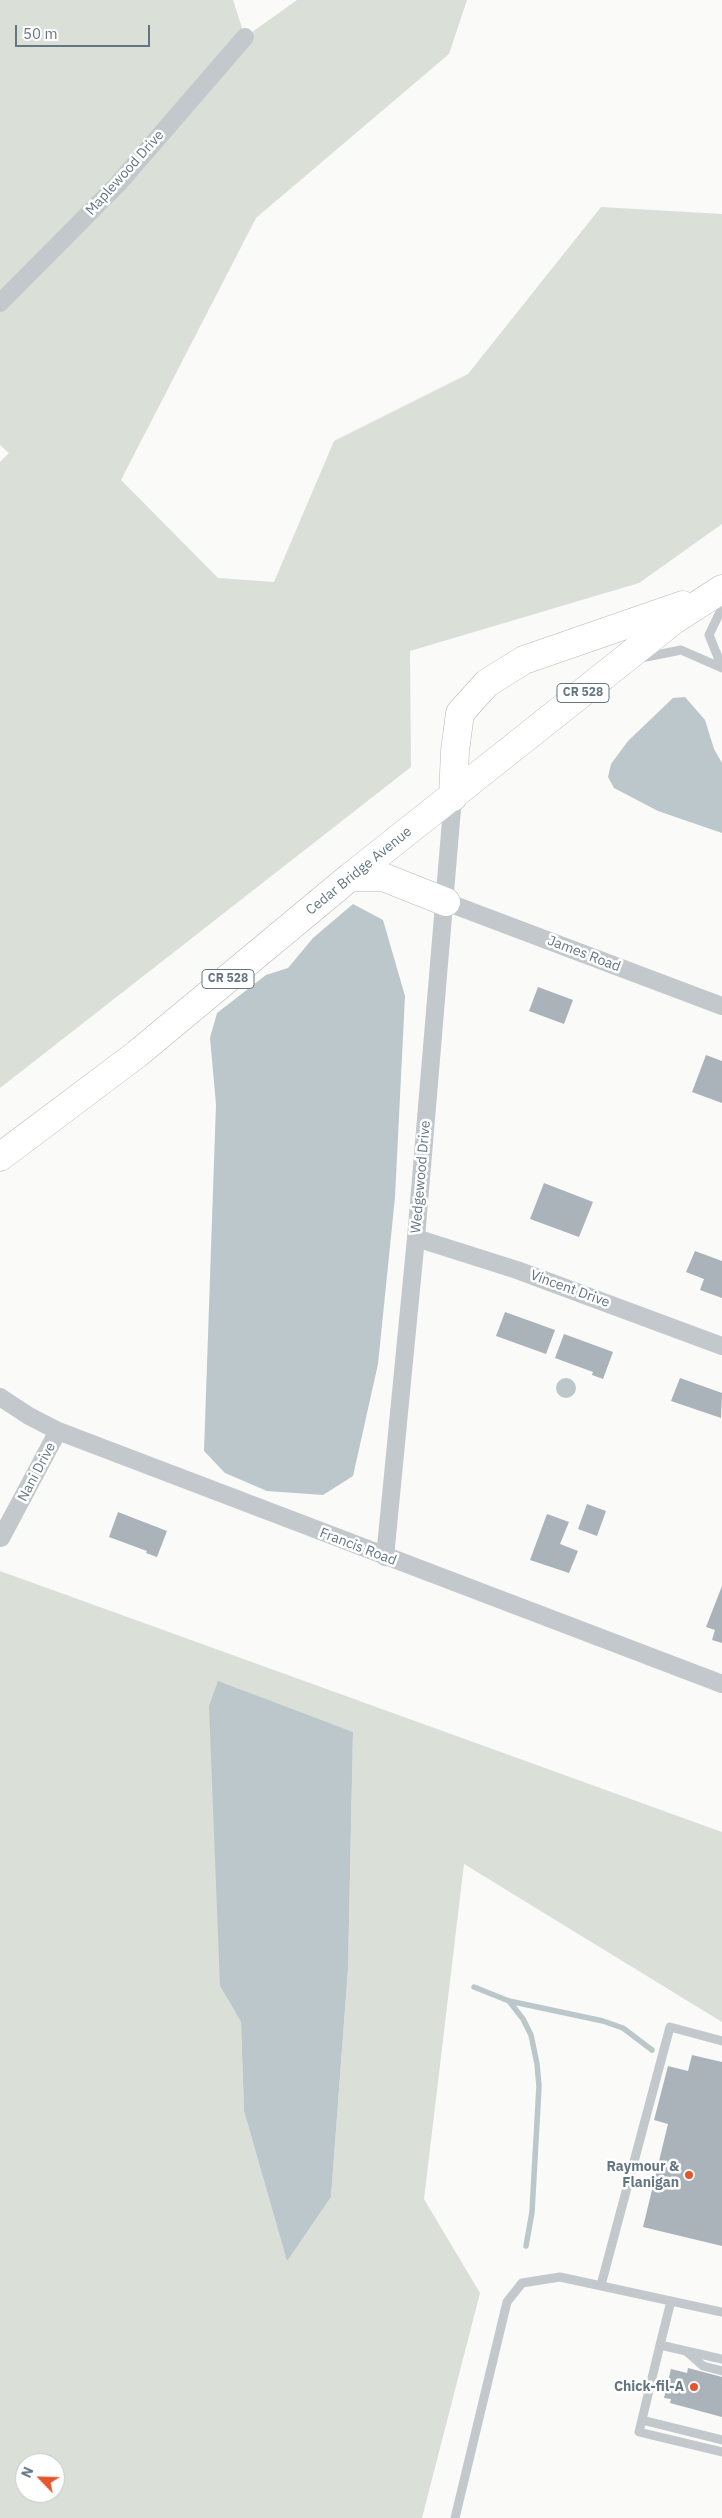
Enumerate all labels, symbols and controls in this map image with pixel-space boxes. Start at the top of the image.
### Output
scale bar [18,15,152,47]
text: 50 m [23,24,58,43]
street label: Maplewood Drive [82,127,168,219]
road number: CR 528 [557,684,609,702]
street label: Cedar Bridge Avenue [303,823,415,919]
street label: James Road [545,932,623,976]
road number: CR 528 [202,970,254,989]
street label: Wedgewood Drive [408,1120,434,1234]
street label: Vincent Drive [528,1267,612,1311]
street label: Nani Drive [14,1440,60,1504]
street label: Francis Road [317,1525,399,1569]
place label: Raymour & Flanigan [607,2159,679,2192]
marker: Raymour & Flanigan [683,2169,695,2181]
place label: Chick-fil-A [614,2379,684,2395]
marker: Chick-fil-A [688,2381,700,2393]
north arrow [15,2453,65,2503]
text: N [17,2464,37,2481]

